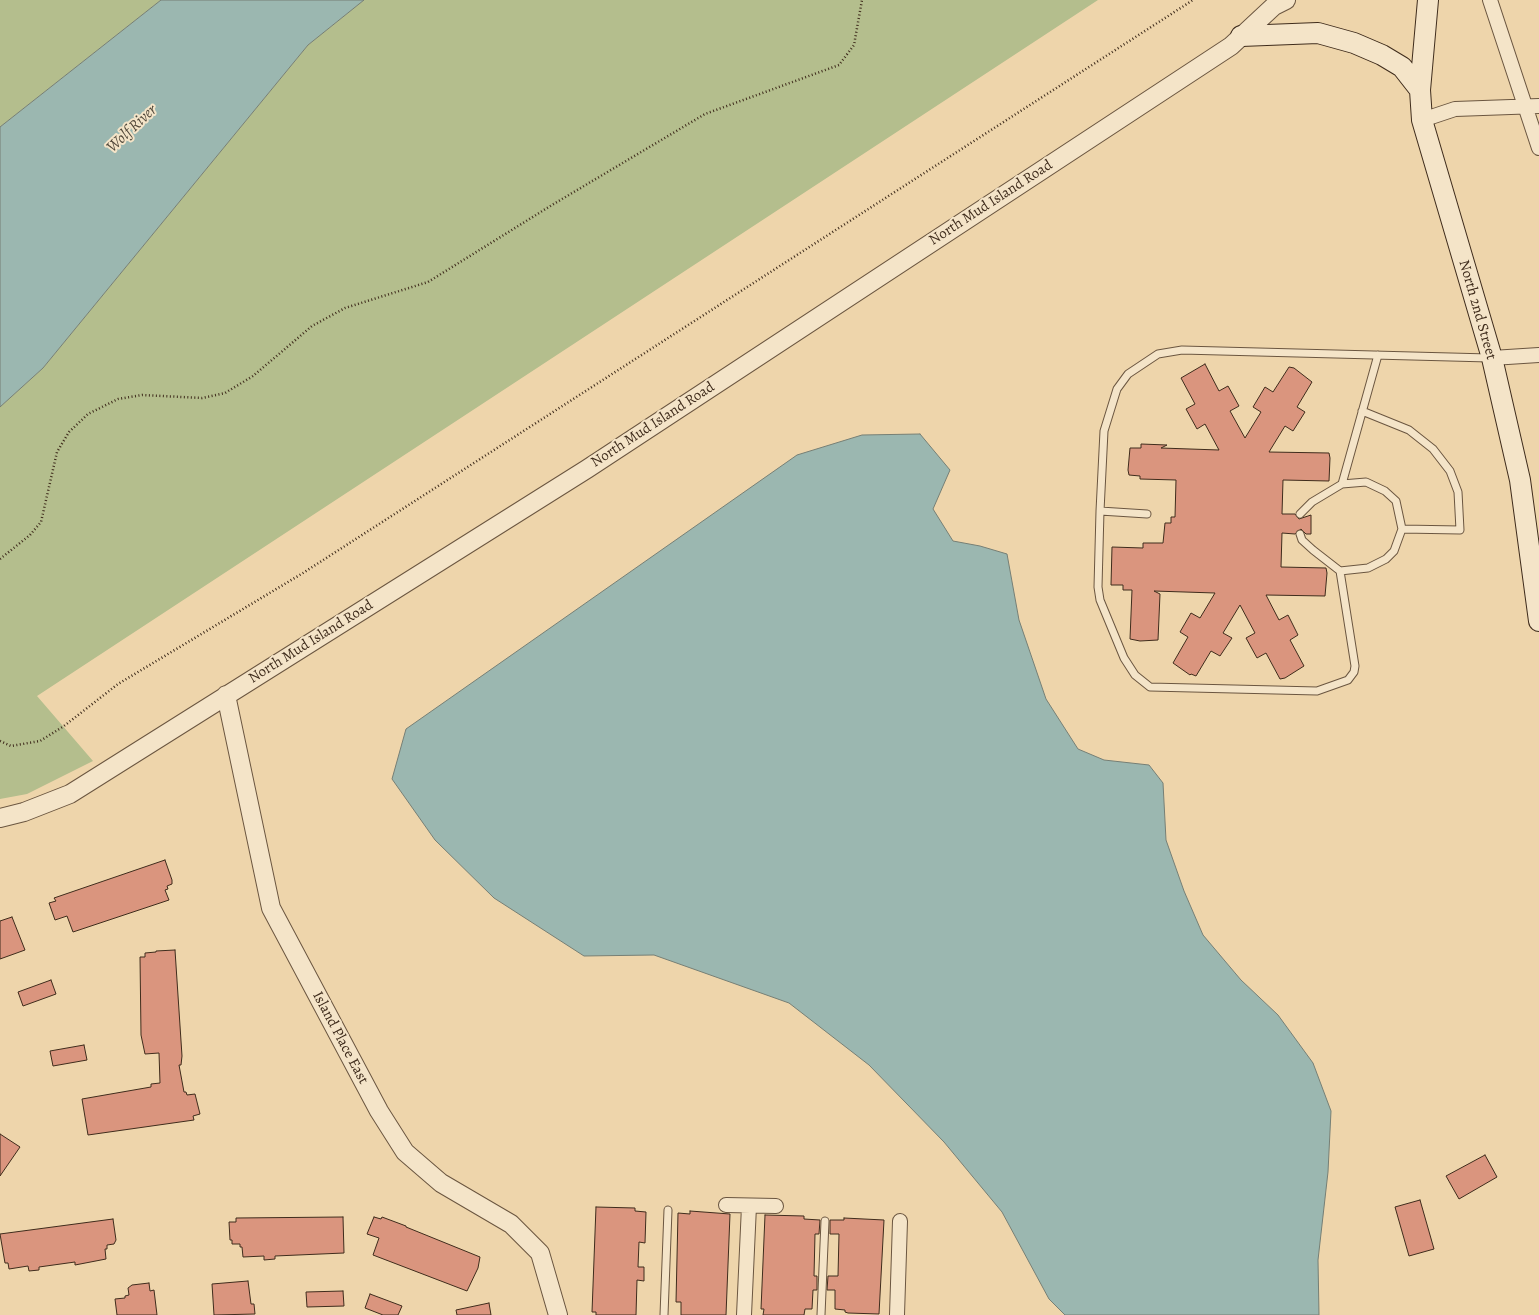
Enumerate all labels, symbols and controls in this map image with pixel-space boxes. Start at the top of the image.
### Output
water label: Wolf River [103,101,161,157]
street label: North Mud Island Road [926,156,1056,250]
street label: North 2nd Street [1454,258,1500,362]
street label: North Mud Island Road [588,378,718,472]
street label: North Mud Island Road [245,596,377,688]
street label: Island Place East [308,989,372,1087]

